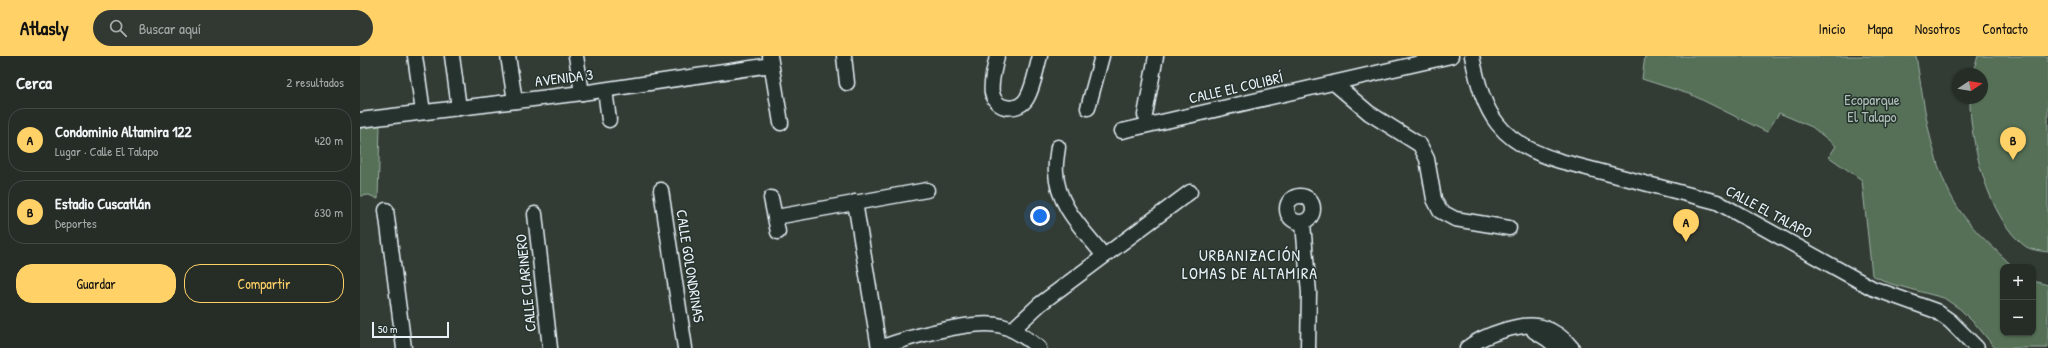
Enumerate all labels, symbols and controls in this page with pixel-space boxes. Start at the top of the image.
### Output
search box [93,10,373,46]
text: Atlasly [20,15,69,41]
icon: search [107,17,129,39]
text: Buscar aquí [139,18,201,39]
text: Inicio [1819,19,1845,38]
text: Mapa [1867,19,1893,38]
text: Nosotros [1915,19,1960,38]
text: Contacto [1982,19,2028,38]
street label: AVENIDA 3 [534,63,595,91]
street label: CALLE EL COLIBRÍ [1187,66,1285,109]
north arrow [1952,68,1988,104]
text: Cerca [16,71,52,94]
text: 2 resultados [286,73,344,91]
park label: Ecoparque El Talapo [1844,89,1900,127]
text: Condominio Altamira 122 [55,121,192,142]
pin: B [2000,127,2026,160]
text: A [27,131,33,149]
text: 420 m [314,131,343,149]
text: Lugar · Calle El Talapo [55,142,158,160]
street label: CALLE EL TALAPO [1722,180,1816,243]
text: Estadio Cuscatlán [55,193,151,214]
text: B [27,203,33,221]
text: 630 m [314,203,343,221]
your location [1030,206,1050,226]
street label: CALLE GOLONDRINAS [671,208,710,324]
pin: A [1673,209,1699,242]
text: Deportes [55,214,97,232]
street label: CALLE CLARINERO [510,233,541,333]
district label: URBANIZACIÓN LOMAS DE ALTAMIRA [1182,244,1318,284]
button: Guardar [16,264,176,303]
button: Compartir [184,264,344,303]
map controls [2000,264,2036,336]
button: + [2000,264,2036,300]
button: − [2000,300,2036,336]
scale bar [372,320,449,339]
text: 50 m [378,322,398,336]

